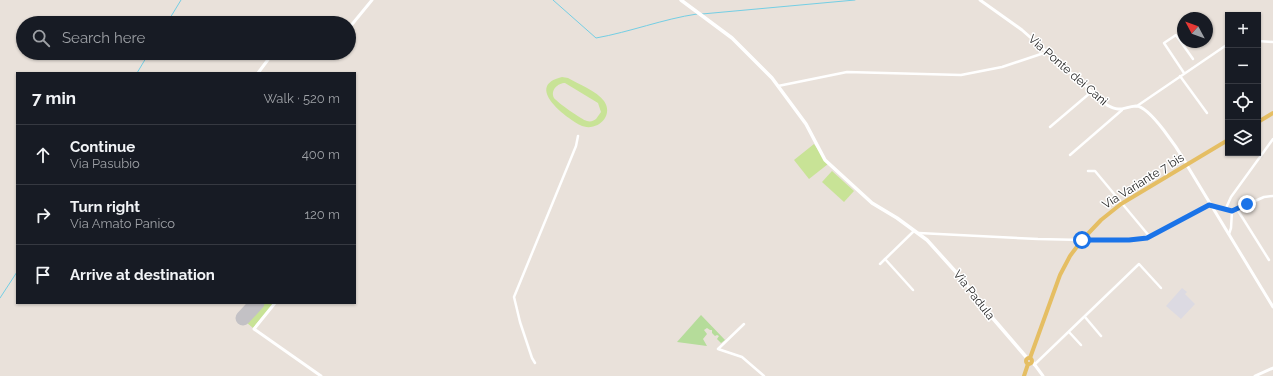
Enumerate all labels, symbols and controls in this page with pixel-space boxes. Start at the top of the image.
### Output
north arrow [1177,12,1213,48]
map controls [1225,12,1261,156]
button: + [1225,12,1261,48]
search box [16,16,356,60]
icon: search [30,27,52,49]
text: Search here [62,29,145,47]
street label: Via Ponte dei Cani [1026,32,1110,108]
button: − [1225,48,1261,84]
button: locate [1225,84,1261,120]
text: 7 min [32,88,76,108]
text: Walk · 520 m [263,91,340,106]
button: layers [1225,120,1261,156]
text: Continue [70,138,135,156]
icon: ahead [32,144,54,166]
text: 400 m [302,147,340,162]
street label: Via Variante 7 bis [1100,150,1187,212]
text: Via Pasubio [70,156,140,171]
route end [1238,195,1256,213]
text: Turn right [70,198,140,216]
icon: right [32,204,54,226]
text: 120 m [304,207,340,222]
text: Via Amato Panico [70,216,175,231]
route start [1073,231,1091,249]
icon: arrive [32,264,54,286]
text: Arrive at destination [70,266,215,284]
street label: Via Padula [950,268,998,322]

